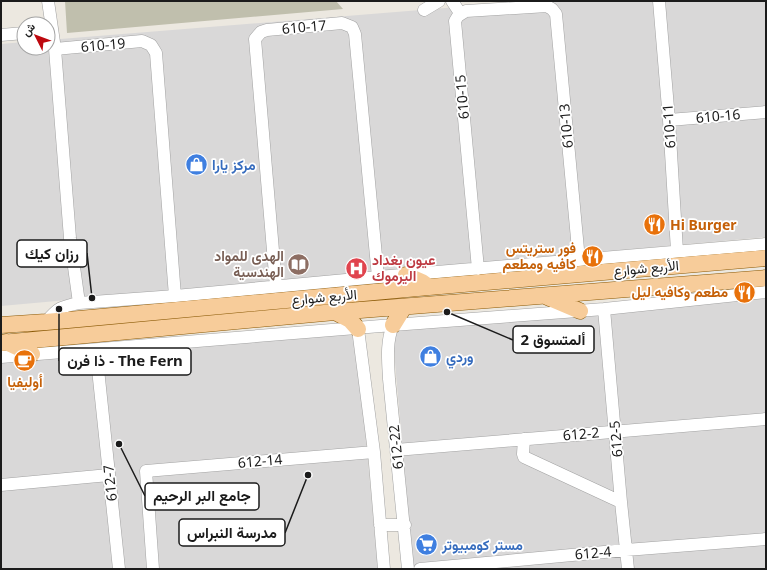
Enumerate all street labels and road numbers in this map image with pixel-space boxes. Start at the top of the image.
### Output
street label: 610-17 [281,15,327,38]
street label: 610-19 [80,33,126,56]
street label: 610-15 [450,74,473,120]
street label: 610-13 [554,103,577,149]
street label: 610-11 [657,103,680,149]
street label: 610-16 [695,104,741,127]
street label: الأربع شوارع [612,255,680,282]
street label: الأربع شوارع [290,284,358,311]
street label: 612-5 [604,420,627,458]
street label: 612-2 [562,422,600,445]
street label: 612-22 [384,424,407,470]
street label: 612-14 [237,449,283,472]
street label: 612-7 [98,464,121,502]
street label: 612-4 [574,541,612,564]

